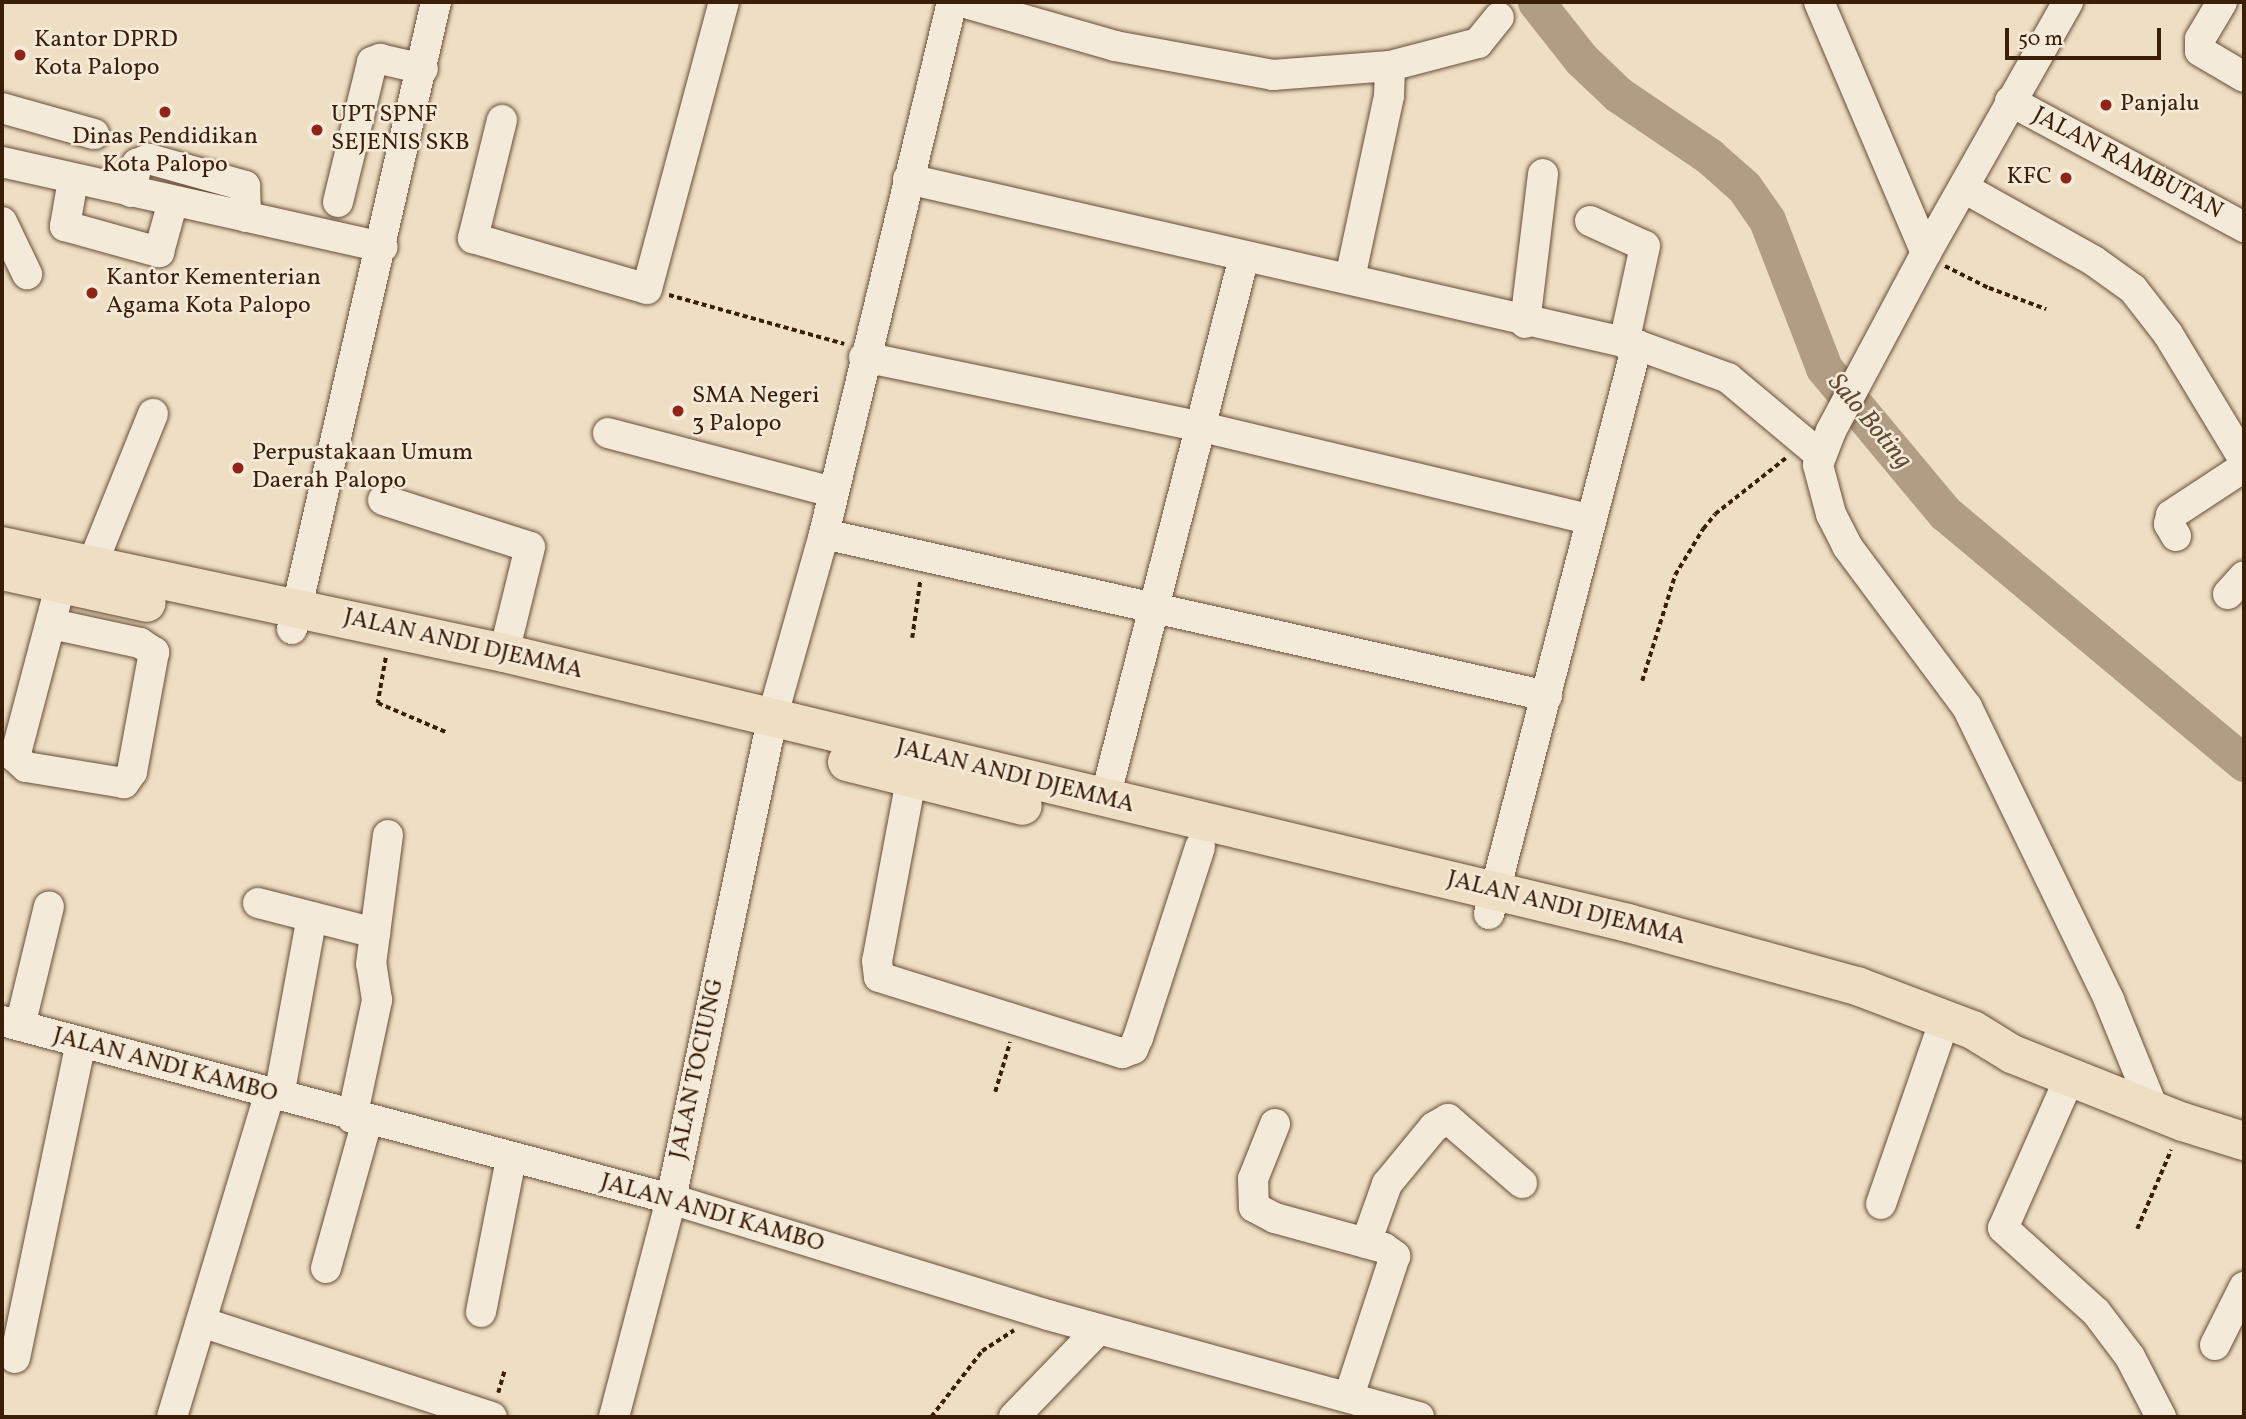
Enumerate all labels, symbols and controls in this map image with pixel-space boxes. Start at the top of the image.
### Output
scale bar [2008,14,2164,58]
text: 50 m [2018,25,2063,54]
place label: Kantor DPRD Kota Palopo [34,27,178,83]
marker: Kantor DPRD Kota Palopo [12,47,28,63]
place label: Panjalu [2120,91,2200,119]
marker: Panjalu [2098,97,2114,113]
place label: UPT SPNF SEJENIS SKB [331,102,470,158]
street label: JALAN RAMBUTAN [2027,102,2227,226]
marker: Dinas Pendidikan Kota Palopo [157,104,173,120]
marker: UPT SPNF SEJENIS SKB [309,122,325,138]
place label: Dinas Pendidikan Kota Palopo [72,124,258,180]
place label: KFC [2007,164,2052,192]
marker: KFC [2058,170,2074,186]
place label: Kantor Kementerian Agama Kota Palopo [106,265,321,321]
marker: Kantor Kementerian Agama Kota Palopo [84,285,100,301]
water label: Salo Boting [1820,368,1918,476]
place label: SMA Negeri 3 Palopo [692,383,819,439]
marker: SMA Negeri 3 Palopo [670,403,686,419]
place label: Perpustakaan Umum Daerah Palopo [252,440,473,496]
marker: Perpustakaan Umum Daerah Palopo [230,460,246,476]
street label: JALAN ANDI DJEMMA [341,603,585,687]
street label: JALAN ANDI DJEMMA [893,733,1137,821]
street label: JALAN ANDI DJEMMA [1444,865,1688,953]
street label: JALAN TOCIUNG [665,976,731,1162]
street label: JALAN ANDI KAMBO [50,1022,280,1110]
street label: JALAN ANDI KAMBO [597,1168,827,1260]

